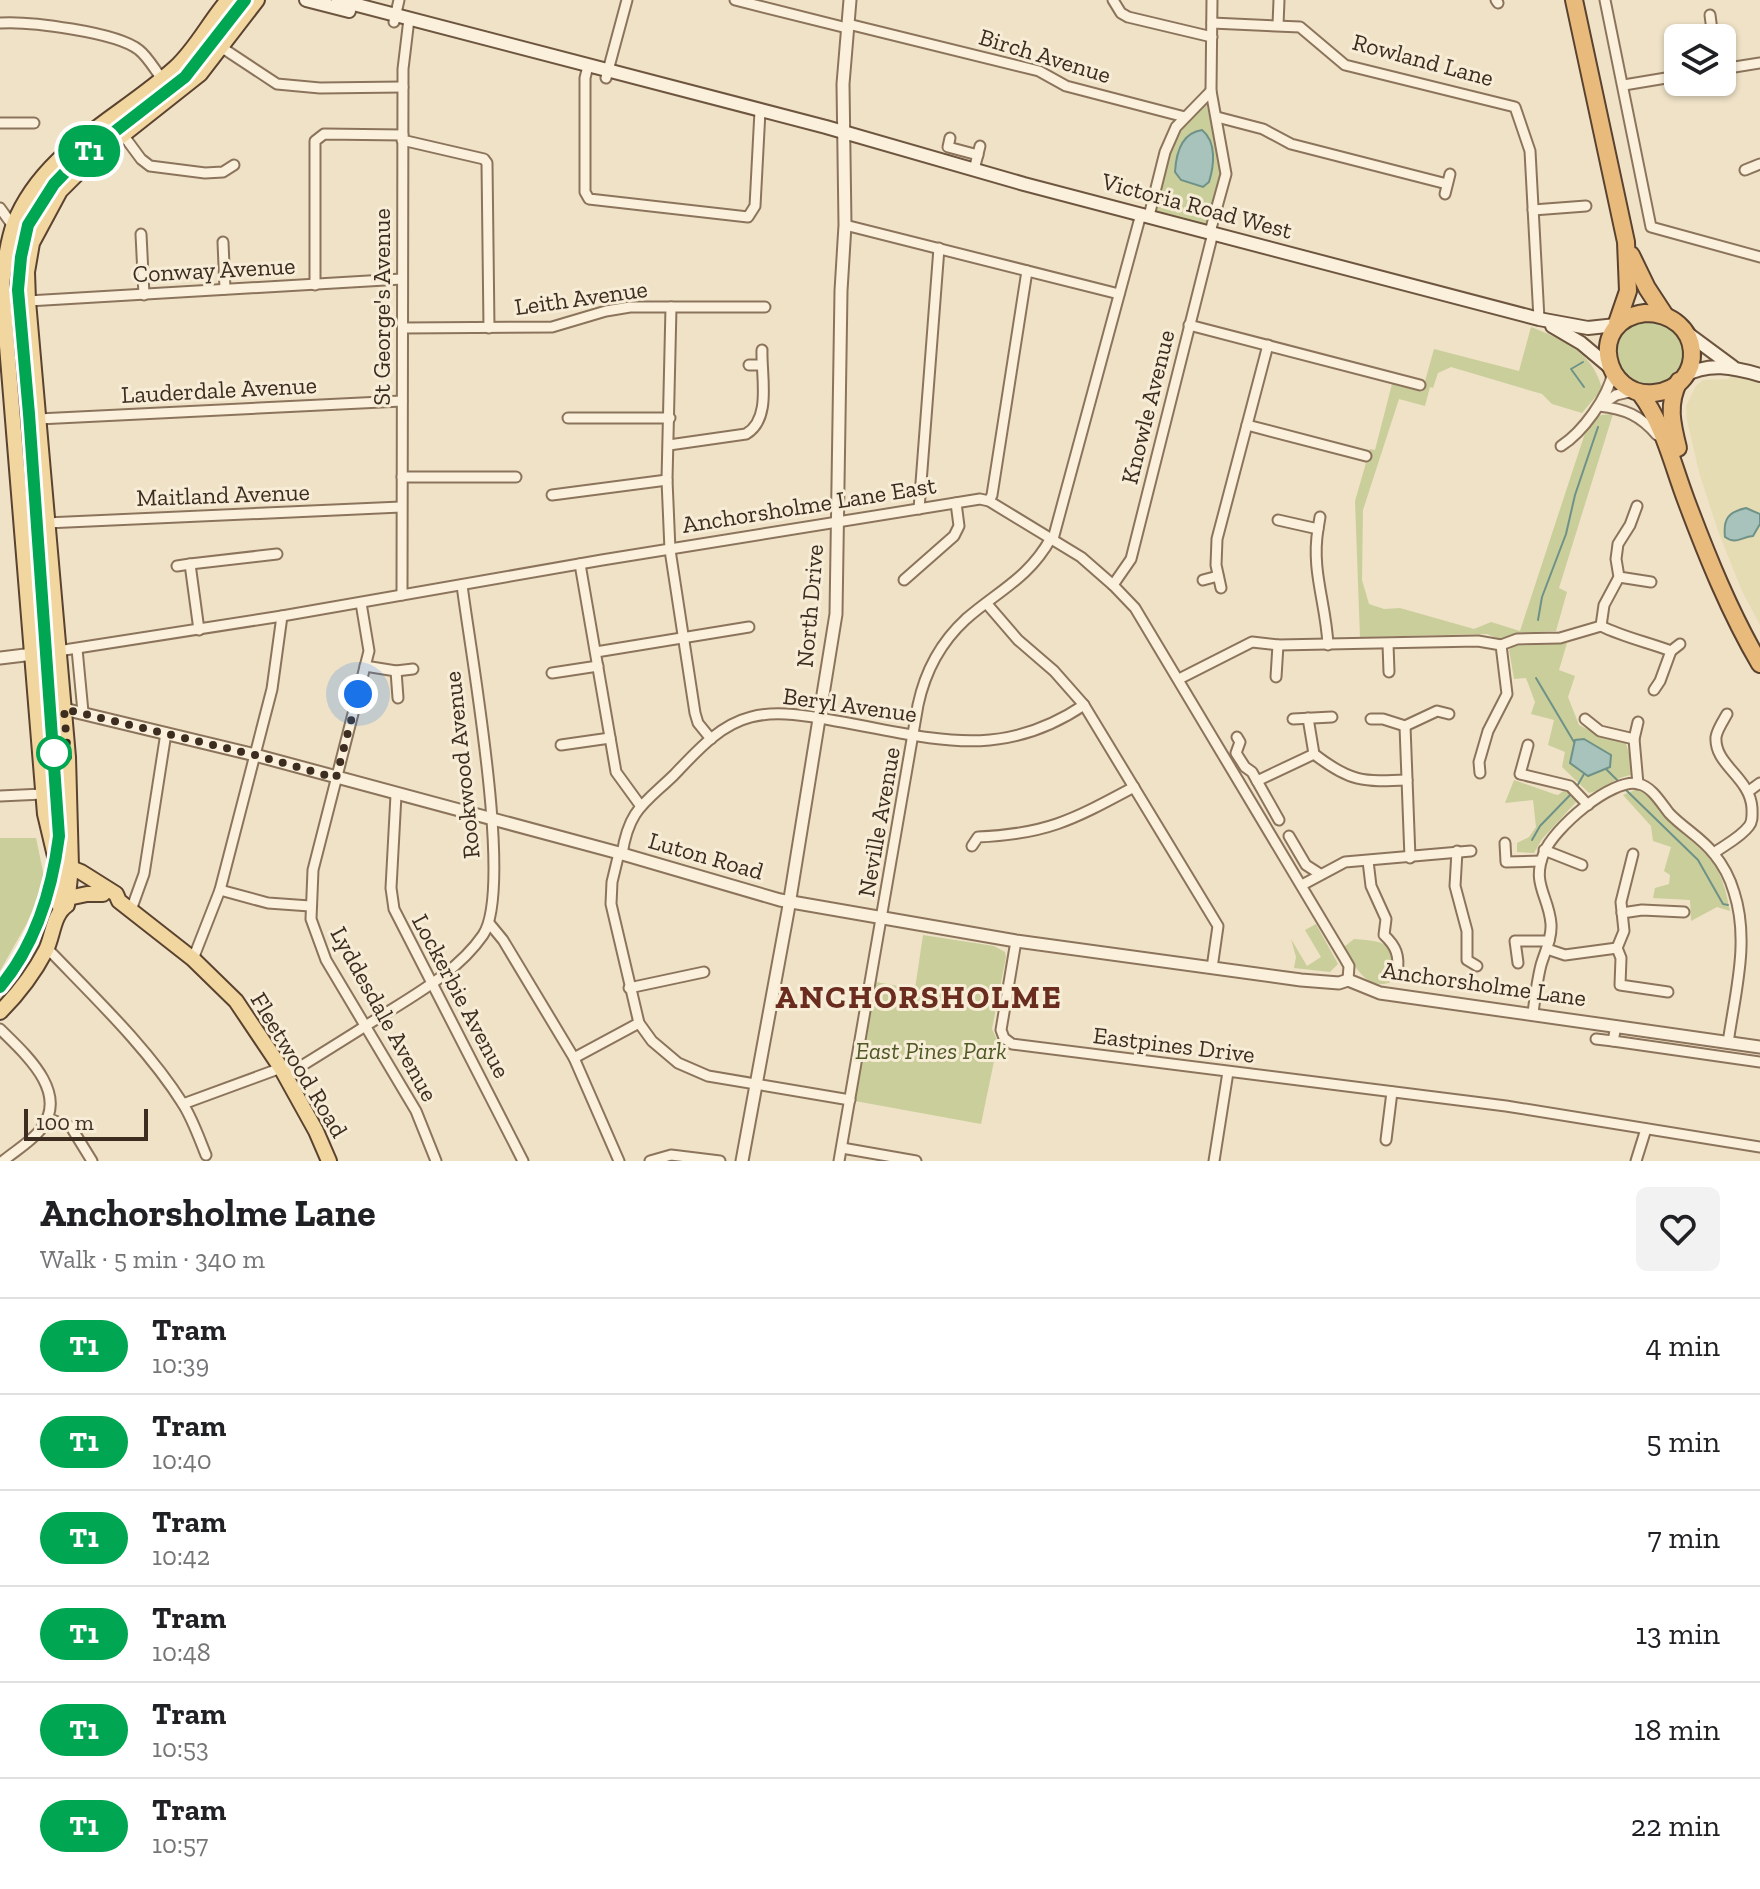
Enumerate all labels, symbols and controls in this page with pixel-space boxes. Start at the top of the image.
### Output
street label: Birch Avenue [976,22,1115,89]
map controls [1664,24,1736,96]
button: layers [1664,24,1736,96]
street label: Rowland Lane [1349,27,1497,92]
line badge: T1 [53,125,125,177]
text: T1 [74,134,104,167]
street label: Victoria Road West [1098,166,1296,245]
street label: St George's Avenue [367,208,396,406]
street label: Conway Avenue [132,251,296,288]
street label: Leith Avenue [513,274,649,321]
street label: Knowle Avenue [1114,327,1181,487]
street label: Lauderdale Avenue [120,370,318,409]
street label: Anchorsholme Lane East [680,470,938,539]
street label: Maitland Avenue [136,477,310,512]
street label: North Drive [790,543,829,669]
street label: Rookwood Avenue [437,670,486,860]
your location [338,674,378,714]
street label: Beryl Avenue [781,681,919,728]
unlabelled marker [37,736,71,770]
street label: Neville Avenue [851,745,906,899]
street label: Luton Road [645,825,767,886]
street label: Lockerbie Avenue [406,909,517,1083]
street label: Lyddesdale Avenue [324,921,444,1106]
street label: Anchorsholme Lane [1380,955,1588,1012]
district label: ANCHORSHOLME [775,978,1063,1016]
street label: Fleetwood Road [245,987,354,1143]
street label: Eastpines Drive [1092,1020,1256,1069]
park label: East Pines Park [855,1036,1007,1065]
scale bar [24,1105,148,1141]
text: 100 m [36,1109,94,1136]
button: heart [1636,1187,1720,1271]
text: Anchorsholme Lane [40,1190,376,1236]
text: Walk · 5 min · 340 m [40,1243,265,1275]
text: Tram [152,1312,226,1348]
text: 4 min [1646,1328,1720,1364]
text: T1 [69,1329,99,1362]
text: 10:39 [152,1348,209,1380]
text: Tram [152,1408,226,1444]
text: 5 min [1646,1424,1720,1460]
text: T1 [69,1425,99,1458]
text: 10:40 [152,1444,212,1476]
text: Tram [152,1504,226,1540]
text: 7 min [1648,1520,1720,1556]
text: T1 [69,1521,99,1554]
text: 10:42 [152,1540,210,1572]
text: Tram [152,1600,226,1636]
text: 13 min [1635,1616,1720,1652]
text: T1 [69,1617,99,1650]
text: 10:48 [152,1636,211,1668]
text: Tram [152,1696,226,1732]
text: 18 min [1634,1712,1720,1748]
text: T1 [69,1713,99,1746]
text: 10:53 [152,1732,209,1764]
text: Tram [152,1792,226,1828]
text: 22 min [1631,1808,1720,1844]
text: T1 [69,1809,99,1842]
text: 10:57 [152,1828,208,1860]

